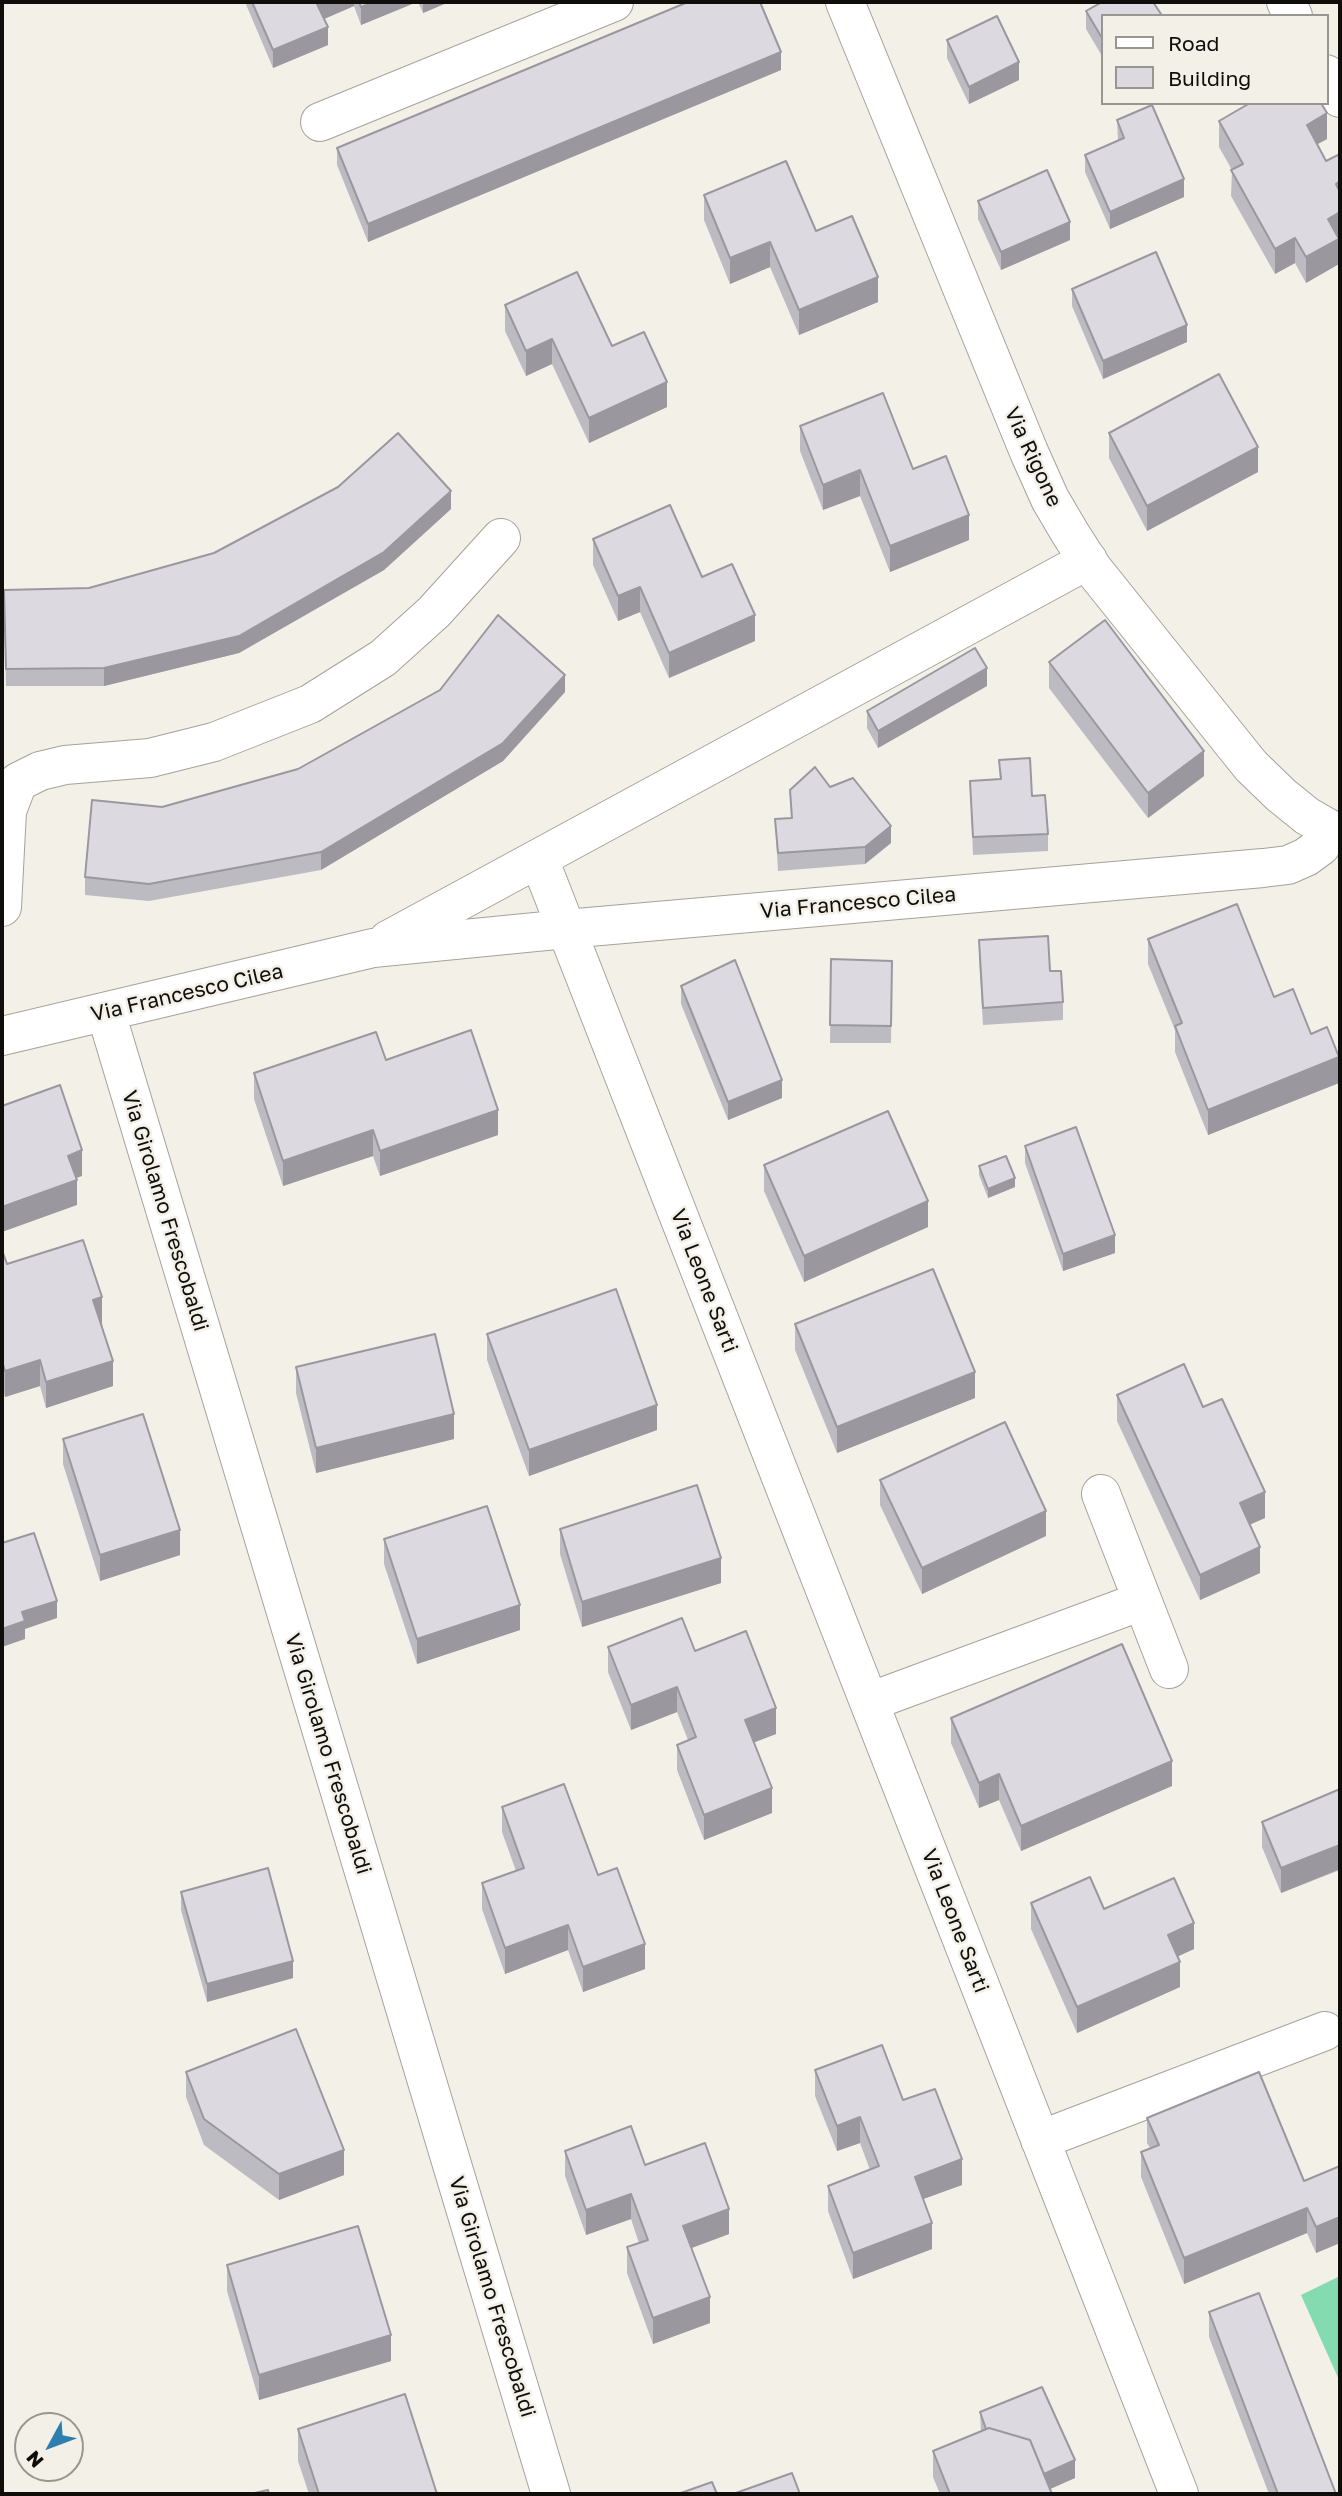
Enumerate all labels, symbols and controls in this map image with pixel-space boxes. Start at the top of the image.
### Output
legend [1100,14,1328,105]
text: Road [1168,30,1219,56]
text: Building [1168,65,1251,91]
street label: Via Rigone [999,403,1067,511]
street label: Via Francesco Cilea [759,882,957,924]
street label: Via Francesco Cilea [88,959,286,1027]
street label: Via Girolamo Frescobaldi [116,1088,214,1334]
street label: Via Leone Sarti [665,1206,743,1356]
street label: Via Girolamo Frescobaldi [279,1631,377,1877]
street label: Via Leone Sarti [916,1846,994,1996]
street label: Via Girolamo Frescobaldi [443,2174,541,2420]
north arrow [14,2412,84,2482]
text: N [21,2447,48,2473]

